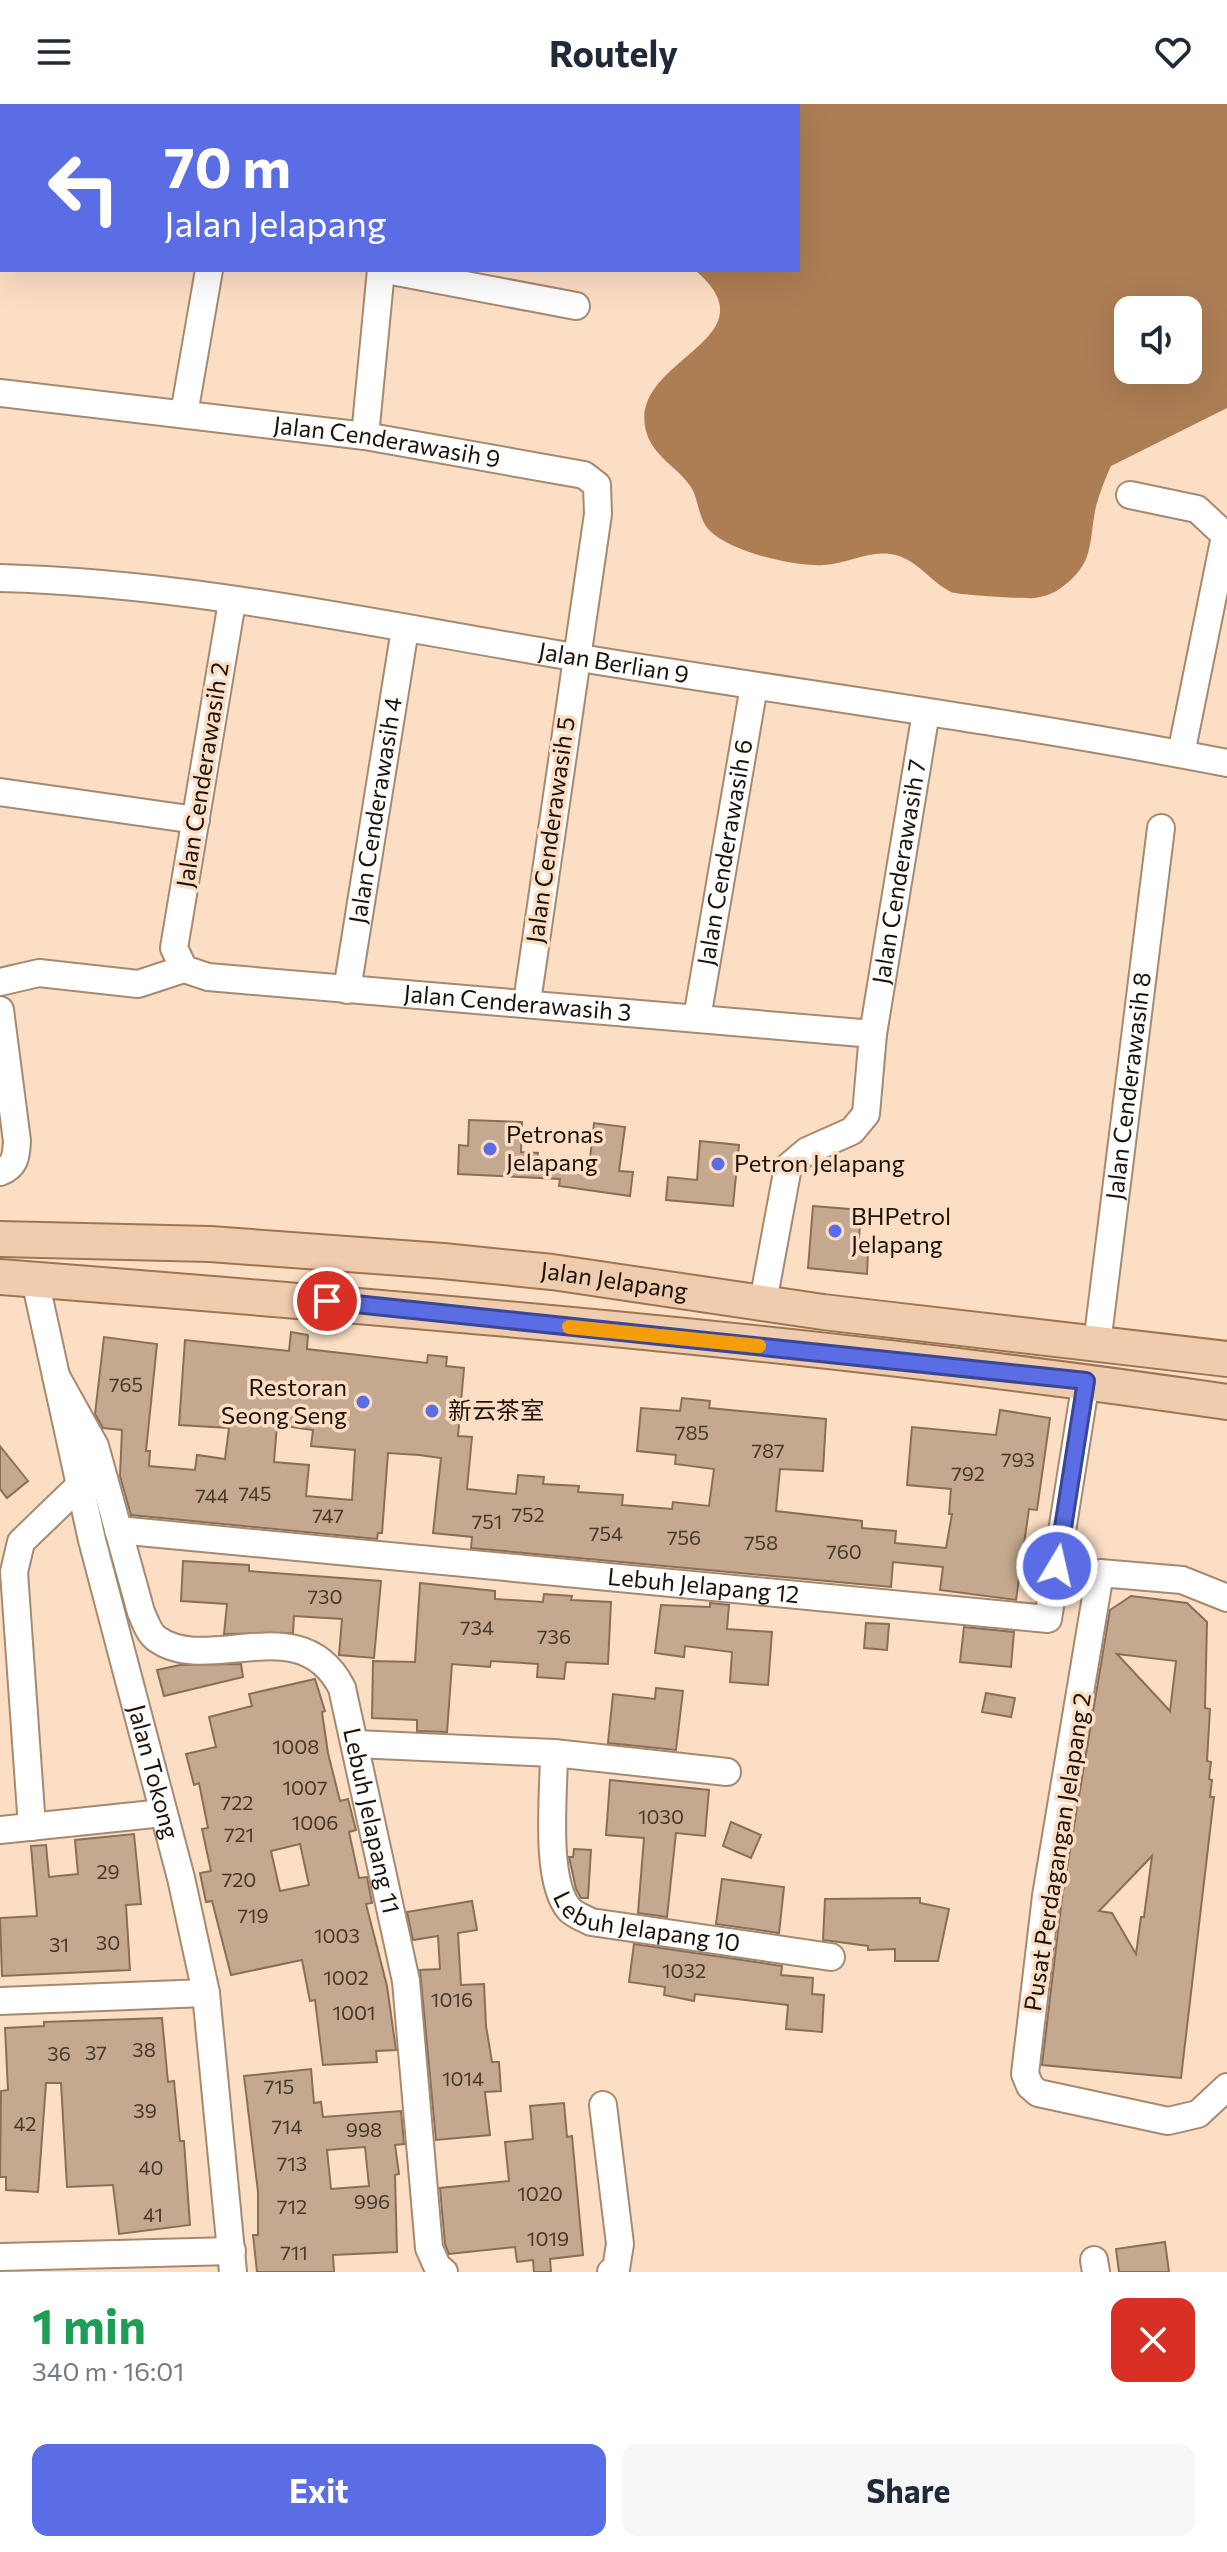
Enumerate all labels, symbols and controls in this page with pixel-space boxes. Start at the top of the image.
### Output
icon: menu [32,30,76,74]
text: Routely [549,30,678,74]
icon: heart [1151,30,1195,74]
text: 70 m [164,131,291,200]
icon: left [32,136,136,240]
text: Jalan Jelapang [164,200,387,244]
map controls [1114,296,1202,384]
button: sound [1114,296,1202,384]
street label: Jalan Cenderawasih 9 [272,409,503,473]
street label: Jalan Berlian 9 [536,635,691,688]
street label: Jalan Cenderawasih 2 [169,660,234,890]
street label: Jalan Cenderawasih 4 [342,695,407,925]
street label: Jalan Cenderawasih 5 [519,715,580,945]
street label: Jalan Cenderawasih 6 [690,737,758,968]
street label: Jalan Cenderawasih 7 [865,757,931,986]
street label: Jalan Cenderawasih 8 [1099,970,1156,1201]
street label: Jalan Cenderawasih 3 [403,978,633,1026]
place label: Petronas Jelapang [506,1119,604,1176]
marker: Petronas Jelapang [481,1140,499,1158]
place label: Petron Jelapang [734,1148,905,1177]
marker: Petron Jelapang [709,1155,727,1173]
place label: BHPetrol Jelapang [851,1201,951,1258]
marker: BHPetrol Jelapang [826,1222,844,1240]
street label: Jalan Jelapang [539,1255,690,1305]
pin [293,1267,361,1335]
icon: arrive [305,1279,349,1323]
house number: 765 [109,1372,143,1396]
place label: Restoran Seong Seng [221,1372,347,1429]
marker: Restoran Seong Seng [354,1393,372,1411]
place label: 新云茶室 [448,1395,544,1424]
marker: 新云茶室 [423,1402,441,1420]
house number: 785 [675,1420,709,1444]
house number: 787 [751,1438,785,1462]
house number: 793 [1001,1447,1035,1471]
house number: 792 [951,1461,985,1485]
house number: 745 [239,1481,271,1505]
house number: 744 [195,1483,229,1507]
house number: 752 [511,1502,545,1526]
house number: 747 [312,1503,344,1527]
house number: 751 [472,1509,502,1533]
house number: 754 [589,1521,623,1545]
position arrow [1015,1524,1099,1608]
house number: 756 [667,1525,701,1549]
house number: 758 [744,1530,778,1554]
house number: 760 [826,1539,862,1563]
street label: Lebuh Jelapang 12 [606,1561,801,1608]
house number: 730 [307,1584,343,1608]
house number: 734 [460,1615,494,1639]
house number: 736 [537,1624,571,1648]
street label: Pusat Perdagangan Jelapang 2 [1017,1691,1096,2013]
street label: Jalan Tokong [123,1701,186,1842]
street label: Lebuh Jelapang 11 [338,1725,407,1916]
house number: 1008 [273,1734,319,1758]
house number: 1007 [282,1775,328,1799]
house number: 722 [221,1790,253,1814]
house number: 1030 [638,1804,684,1828]
house number: 1006 [292,1810,338,1834]
house number: 721 [224,1822,254,1846]
house number: 29 [96,1859,120,1883]
house number: 720 [222,1867,256,1891]
street label: Lebuh Jelapang 10 [548,1886,742,1957]
house number: 719 [237,1903,269,1927]
house number: 1003 [314,1923,360,1947]
house number: 30 [96,1930,120,1954]
house number: 31 [49,1932,69,1956]
house number: 1032 [662,1958,706,1982]
house number: 1002 [323,1965,369,1989]
house number: 1016 [431,1987,473,2011]
house number: 1001 [332,2000,376,2024]
house number: 38 [132,2037,156,2061]
house number: 37 [85,2040,107,2064]
house number: 36 [47,2041,71,2065]
house number: 1014 [442,2066,484,2090]
house number: 715 [264,2074,294,2098]
house number: 39 [133,2098,157,2122]
house number: 42 [14,2111,36,2135]
house number: 714 [271,2114,303,2138]
house number: 998 [346,2117,382,2141]
house number: 713 [277,2151,307,2175]
house number: 40 [138,2155,164,2179]
house number: 1020 [517,2181,563,2205]
house number: 996 [354,2189,390,2213]
house number: 712 [277,2194,307,2218]
house number: 41 [143,2202,163,2226]
house number: 1019 [527,2226,569,2250]
house number: 711 [280,2240,308,2264]
text: 1 min [32,2295,146,2354]
button: close [1111,2298,1195,2382]
text: 340 m · 16:01 [32,2355,184,2386]
button: Exit [32,2444,606,2536]
button: Share [622,2444,1195,2536]

